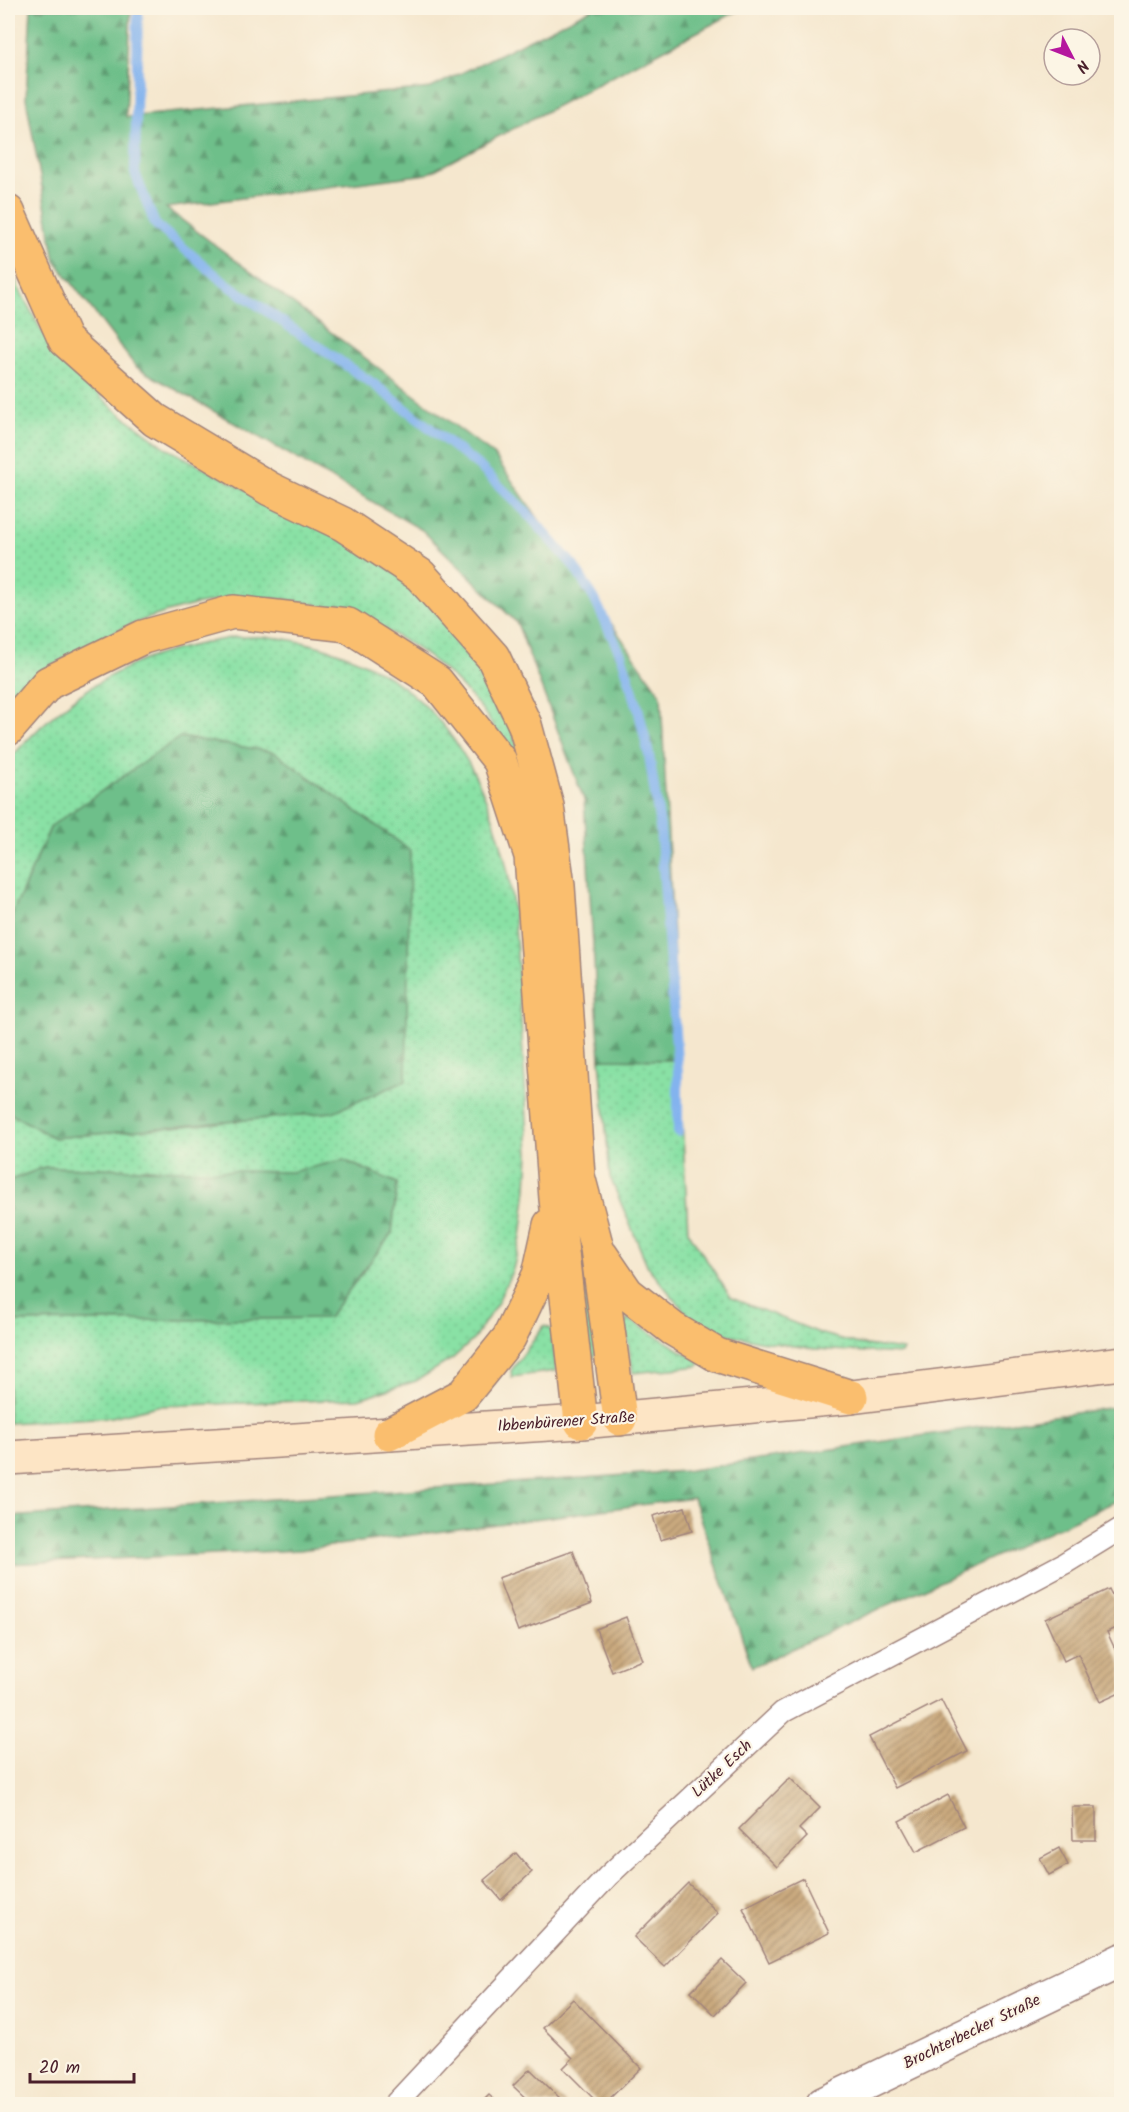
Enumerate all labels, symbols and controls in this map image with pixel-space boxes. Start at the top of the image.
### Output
north arrow [1042,27,1102,87]
text: N [1069,54,1095,78]
street label: Ibbenbürener Straße [497,1405,635,1439]
street label: Lütke Esch [686,1734,758,1804]
street label: Brochterbecker Straße [899,1988,1045,2076]
scale bar [30,2046,134,2084]
text: 20 m [39,2054,80,2083]

